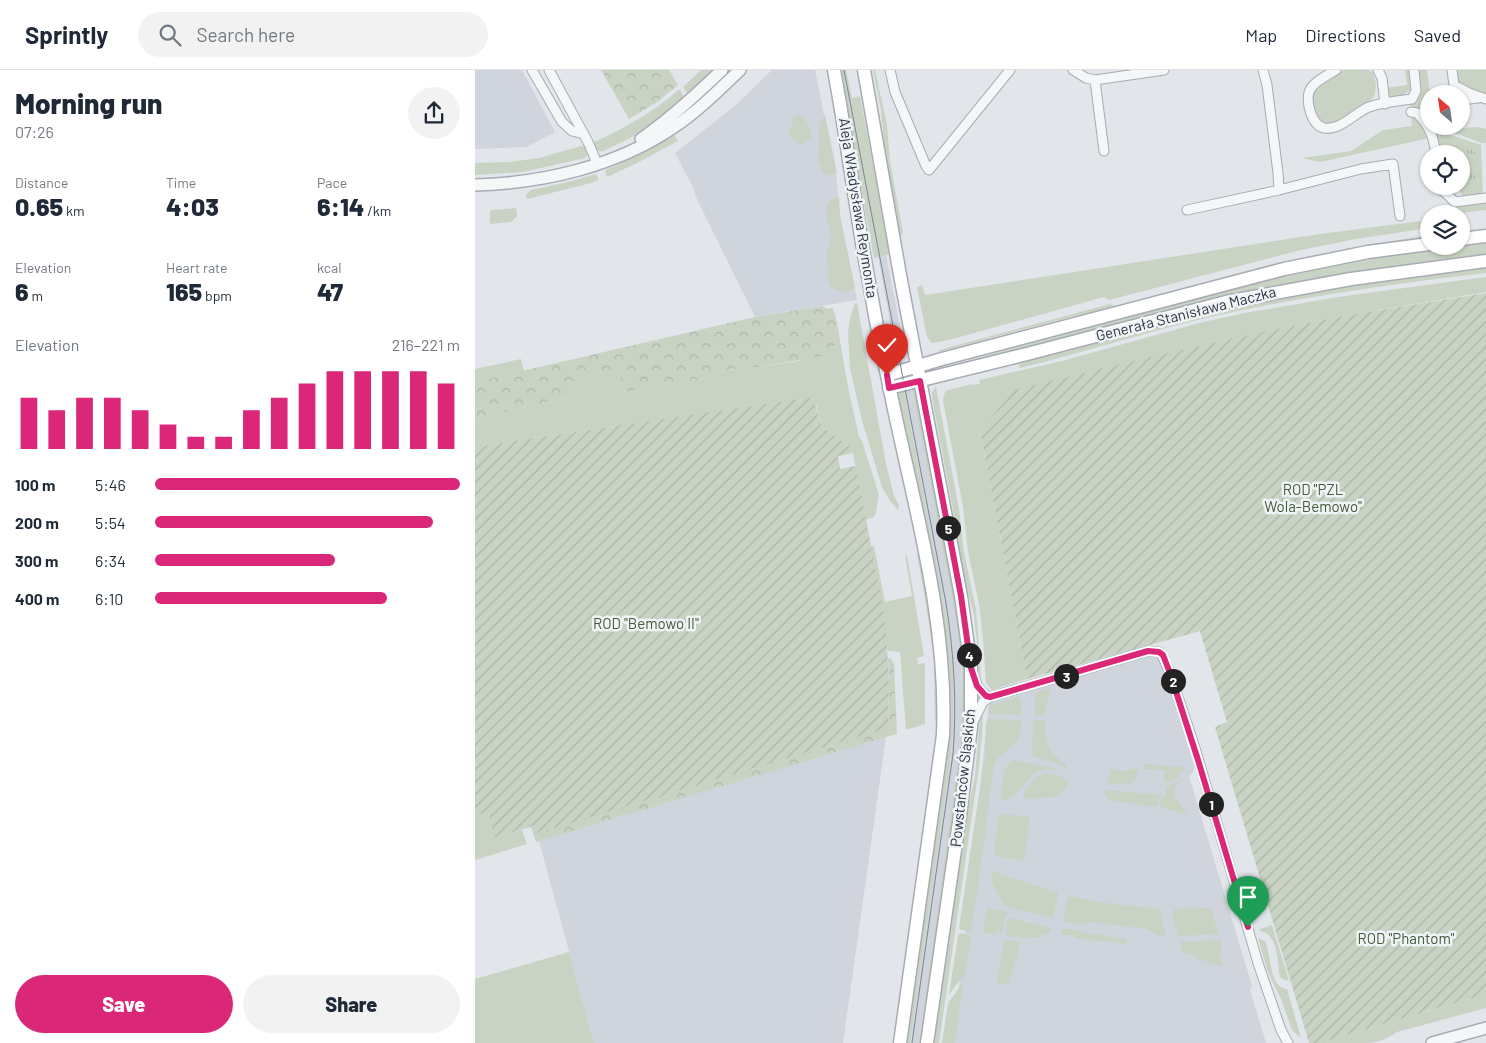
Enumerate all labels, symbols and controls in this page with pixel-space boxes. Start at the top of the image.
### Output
search box [138,12,488,57]
text: Sprintly [25,20,108,49]
icon: search [156,21,184,49]
text: Search here [196,23,295,46]
text: Map [1245,24,1277,46]
text: Directions [1305,24,1386,46]
text: Saved [1414,24,1461,46]
north arrow [1420,85,1470,135]
map controls [1420,85,1470,255]
text: Morning run [15,86,163,120]
button: share [408,87,460,139]
street label: Aleja Władysława Reymonta [836,116,882,299]
text: 07:26 [15,122,54,141]
button: locate [1420,145,1470,195]
text: Distance [15,174,68,191]
text: Time [166,174,196,191]
text: Pace [317,174,347,191]
text: 0.65 [15,191,63,221]
text: 4:03 [166,191,219,221]
text: 6:14 [317,191,364,221]
text: km [63,202,85,219]
text: /km [364,202,391,219]
button: layers [1420,205,1470,255]
text: Elevation [15,259,71,276]
text: Heart rate [166,259,227,276]
text: kcal [317,259,341,276]
text: 6 [15,276,29,306]
text: 165 [166,276,202,306]
text: 47 [317,276,343,306]
street label: Generała Stanisława Maczka [1094,282,1278,344]
text: m [29,287,43,304]
text: bpm [202,287,232,304]
pin [866,324,908,375]
icon: check [873,331,901,359]
text: Elevation [15,335,79,354]
text: 216–221 m [392,335,460,354]
text: 100 m [15,475,55,494]
text: 5:46 [95,475,126,494]
park label: ROD "PZL Wola-Bemowo" [1264,480,1362,515]
text: 200 m [15,513,59,532]
text: 5:54 [95,513,126,532]
pin: 5 [935,516,961,540]
text: 5 [945,520,952,537]
text: 300 m [15,551,58,570]
text: 6:34 [95,551,126,570]
text: 400 m [15,589,59,608]
text: 6:10 [95,589,123,608]
park label: ROD "Bemowo II" [593,614,699,632]
pin: 4 [957,642,981,668]
text: 4 [965,647,974,664]
pin: 3 [1053,664,1079,688]
text: 3 [1063,668,1070,685]
pin: 2 [1161,668,1185,694]
text: 2 [1170,673,1177,690]
street label: Powstańców Śląskich [946,708,978,848]
pin: 1 [1199,792,1223,816]
text: 1 [1209,796,1214,813]
pin [1227,876,1269,927]
icon: arrive [1234,883,1262,911]
park label: ROD "Phantom" [1358,929,1454,947]
button: Save [15,975,233,1033]
button: Share [243,975,460,1033]

